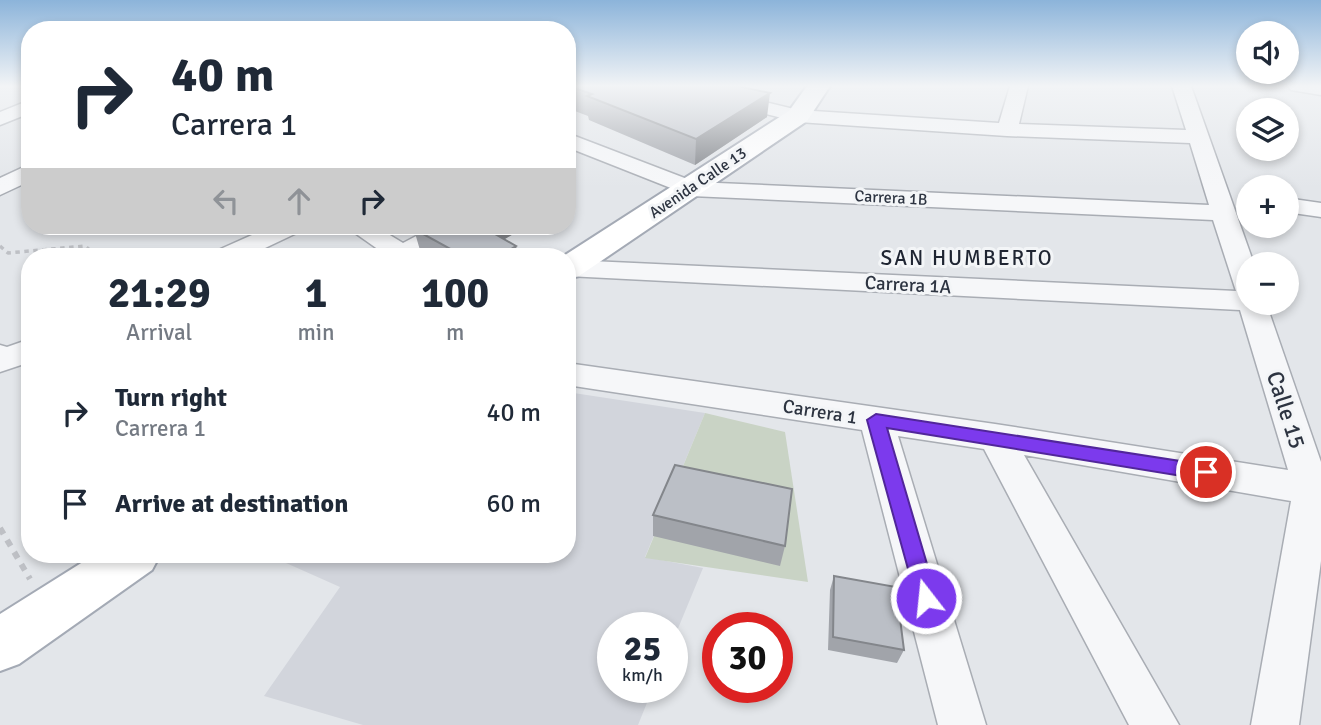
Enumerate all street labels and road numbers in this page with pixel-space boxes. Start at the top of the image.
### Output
street label: Avenida Calle 13 [645,143,751,223]
street label: Carrera 1B [854,186,928,210]
street label: Carrera 1A [864,271,952,299]
street label: Calle 15 [1260,368,1312,452]
street label: Carrera 1 [781,394,859,430]

